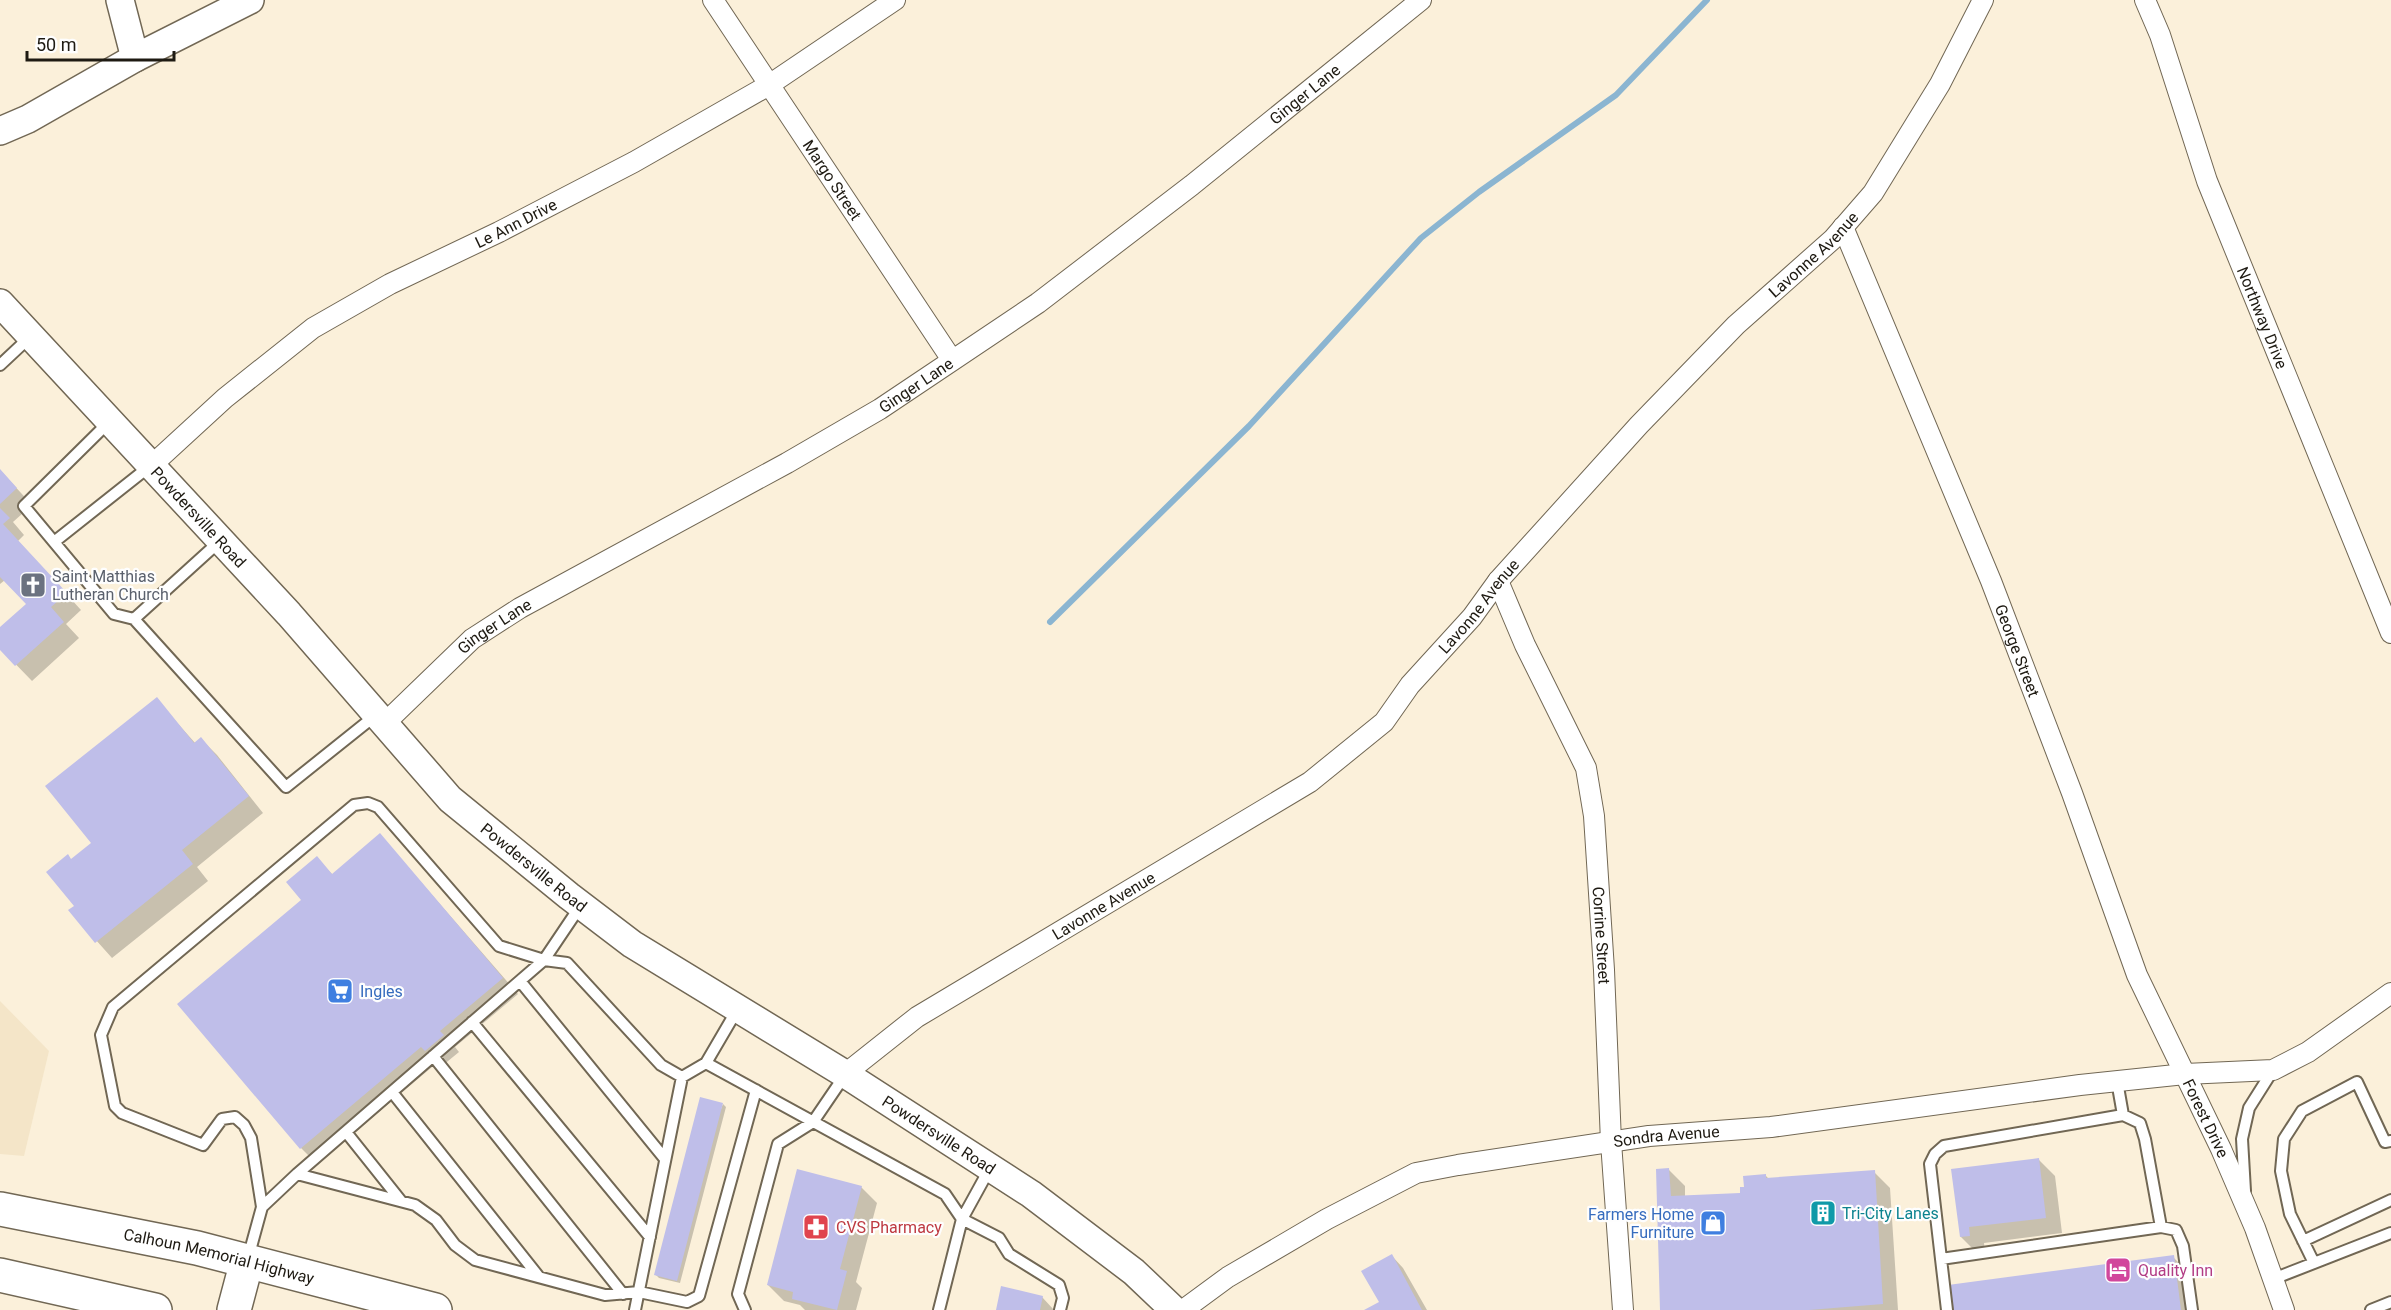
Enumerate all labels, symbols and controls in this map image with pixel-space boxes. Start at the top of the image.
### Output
scale bar [27,24,174,62]
text: 50 m [36,34,76,55]
street label: Ginger Lane [1266,60,1344,128]
street label: Margo Street [799,136,866,224]
street label: Le Ann Drive [472,194,560,252]
street label: Lavonne Avenue [1765,208,1862,301]
street label: Northway Drive [2233,264,2292,371]
street label: Ginger Lane [875,353,956,417]
street label: Powdersville Road [147,462,250,571]
street label: Lavonne Avenue [1434,555,1523,657]
place label: Saint Matthias Lutheran Church [52,567,169,604]
church icon: Saint Matthias Lutheran Church [18,570,48,600]
street label: Ginger Lane [453,594,534,658]
street label: George Street [1991,602,2044,699]
street label: Powdersville Road [477,819,591,916]
street label: Lavonne Avenue [1049,868,1158,944]
street label: Corrine Street [1589,886,1614,985]
supermarket icon: Ingles [325,976,355,1006]
place label: Ingles [360,982,403,1001]
street label: Forest Drive [2179,1076,2233,1160]
street label: Powdersville Road [879,1091,999,1178]
street label: Sondra Avenue [1612,1121,1720,1151]
building icon: Tri-City Lanes [1808,1198,1838,1228]
place label: Tri-City Lanes [1842,1204,1939,1223]
place label: Farmers Home Furniture [1588,1205,1694,1242]
shop icon: Farmers Home Furniture [1698,1208,1728,1238]
pharmacy icon: CVS Pharmacy [801,1212,831,1242]
place label: CVS Pharmacy [836,1218,942,1237]
street label: Calhoun Memorial Highway [122,1224,317,1288]
hotel icon: Quality Inn [2103,1255,2133,1285]
place label: Quality Inn [2138,1261,2213,1280]

